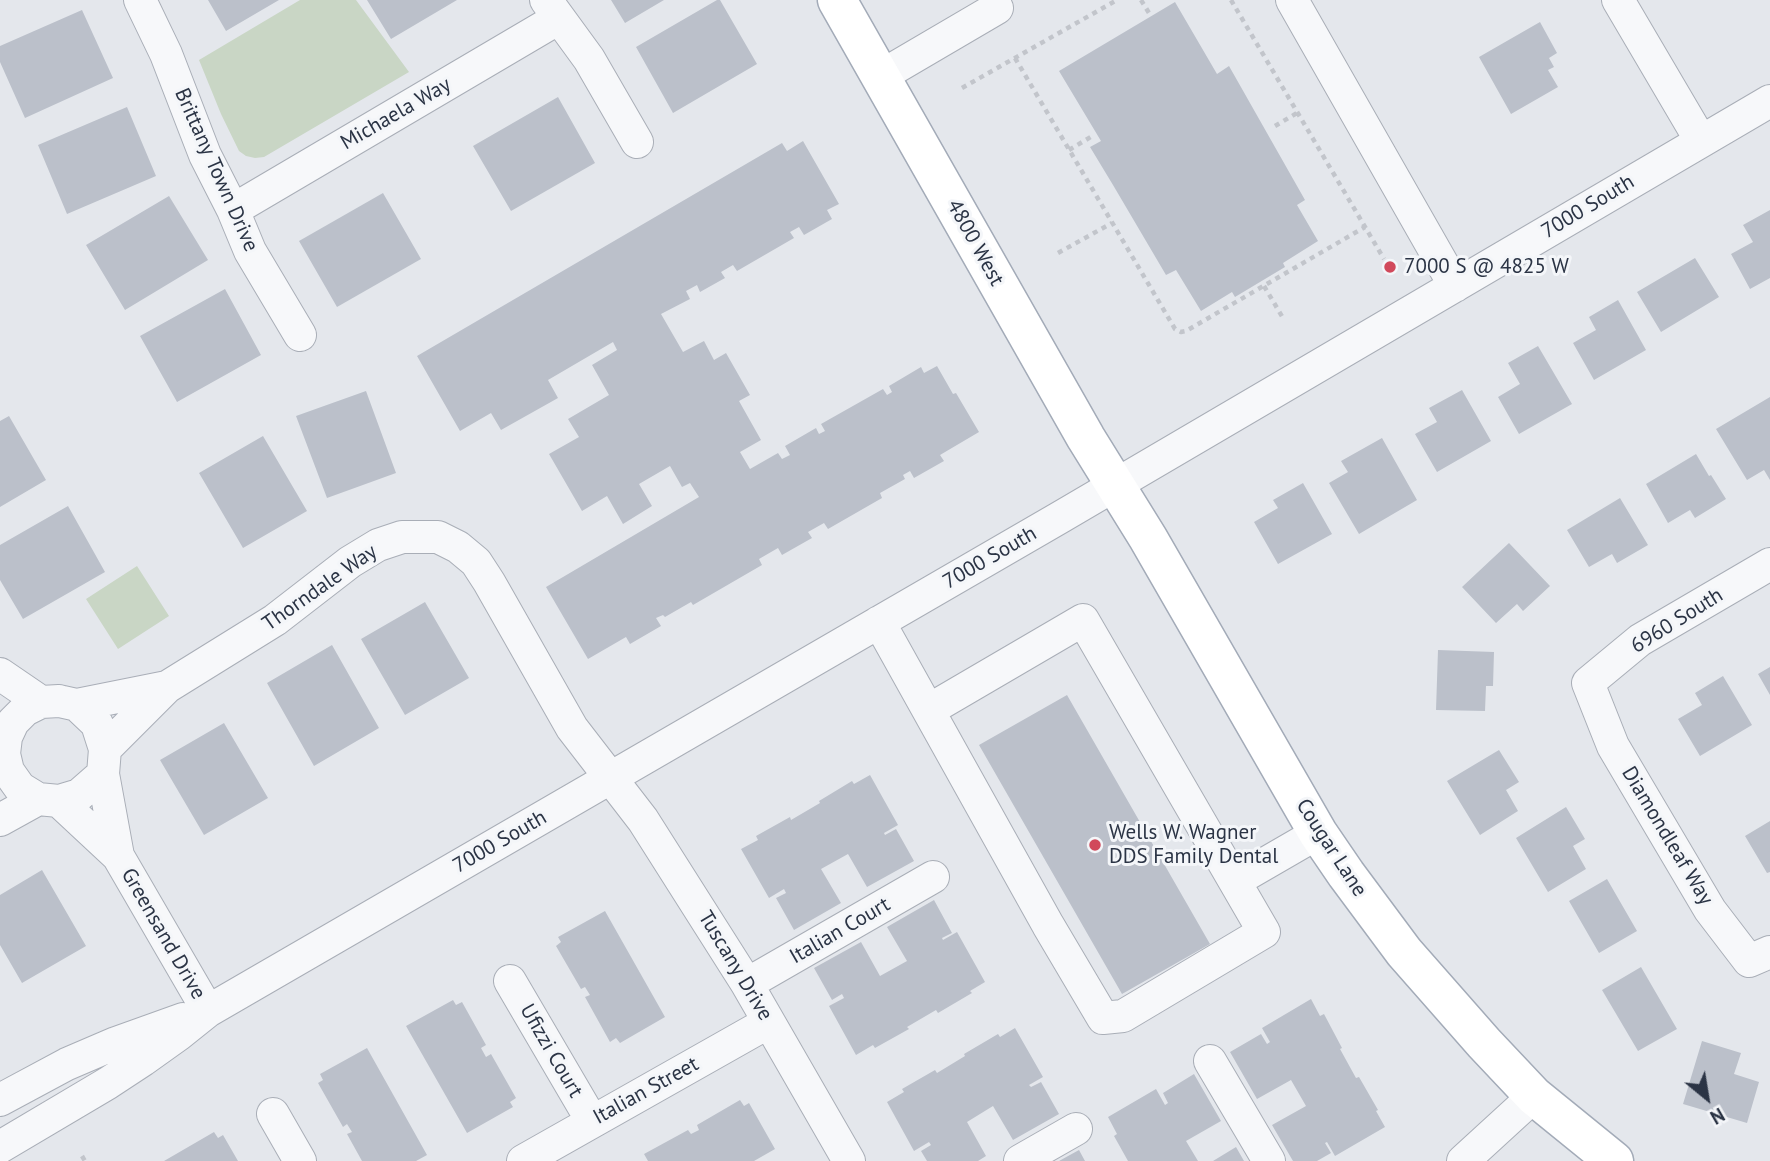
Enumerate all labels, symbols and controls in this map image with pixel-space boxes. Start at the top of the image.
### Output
street label: Michaela Way [336,72,456,156]
street label: Brittany Town Drive [169,84,263,256]
street label: 7000 South [1537,169,1639,245]
street label: 4800 West [941,196,1009,290]
place label: 7000 S @ 4825 W [1404,254,1569,280]
marker: 7000 S @ 4825 W [1382,259,1398,275]
street label: 7000 South [939,521,1041,595]
street label: Thorndale Way [258,539,382,637]
street label: 6960 South [1626,583,1728,659]
street label: Diamondleaf Way [1616,762,1718,910]
street label: Cougar Lane [1290,794,1372,902]
street label: 7000 South [449,805,551,879]
place label: Wells W. Wagner DDS Family Dental [1109,820,1278,870]
marker: Wells W. Wagner DDS Family Dental [1087,837,1103,853]
street label: Greensand Drive [115,864,211,1004]
street label: Italian Court [785,892,895,970]
street label: Tuscany Drive [692,907,778,1025]
street label: Ufizzi Court [514,1000,588,1102]
street label: Italian Street [589,1052,703,1130]
north arrow [1672,1063,1742,1133]
text: N [1706,1103,1729,1130]

